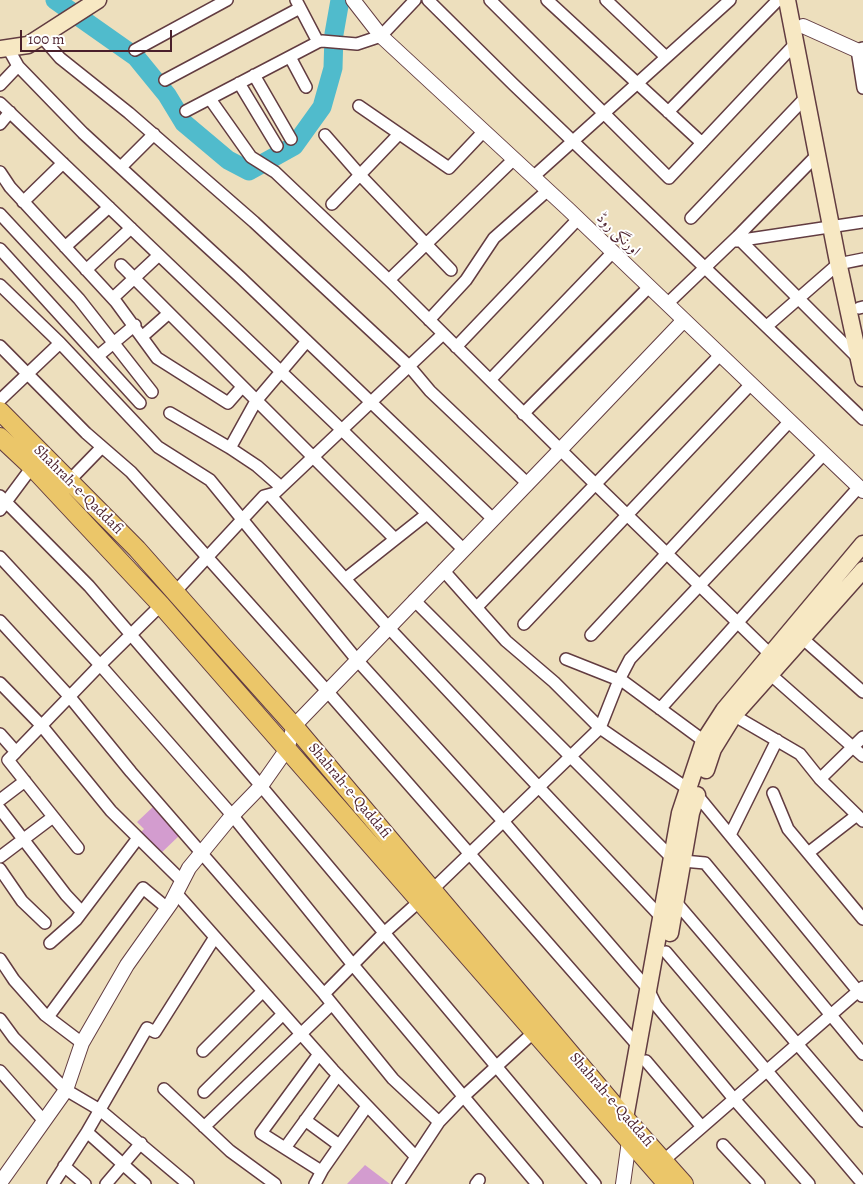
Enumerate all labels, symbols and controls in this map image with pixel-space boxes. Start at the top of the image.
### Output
scale bar [22,20,175,52]
text: 100 m [28,29,65,49]
street label: اورنگی روڈ [592,210,644,260]
street label: Shahrah-e-Qaddafi [30,442,126,538]
street label: Shahrah-e-Qaddafi [304,740,394,842]
street label: Shahrah-e-Qaddafi [565,1049,657,1151]

